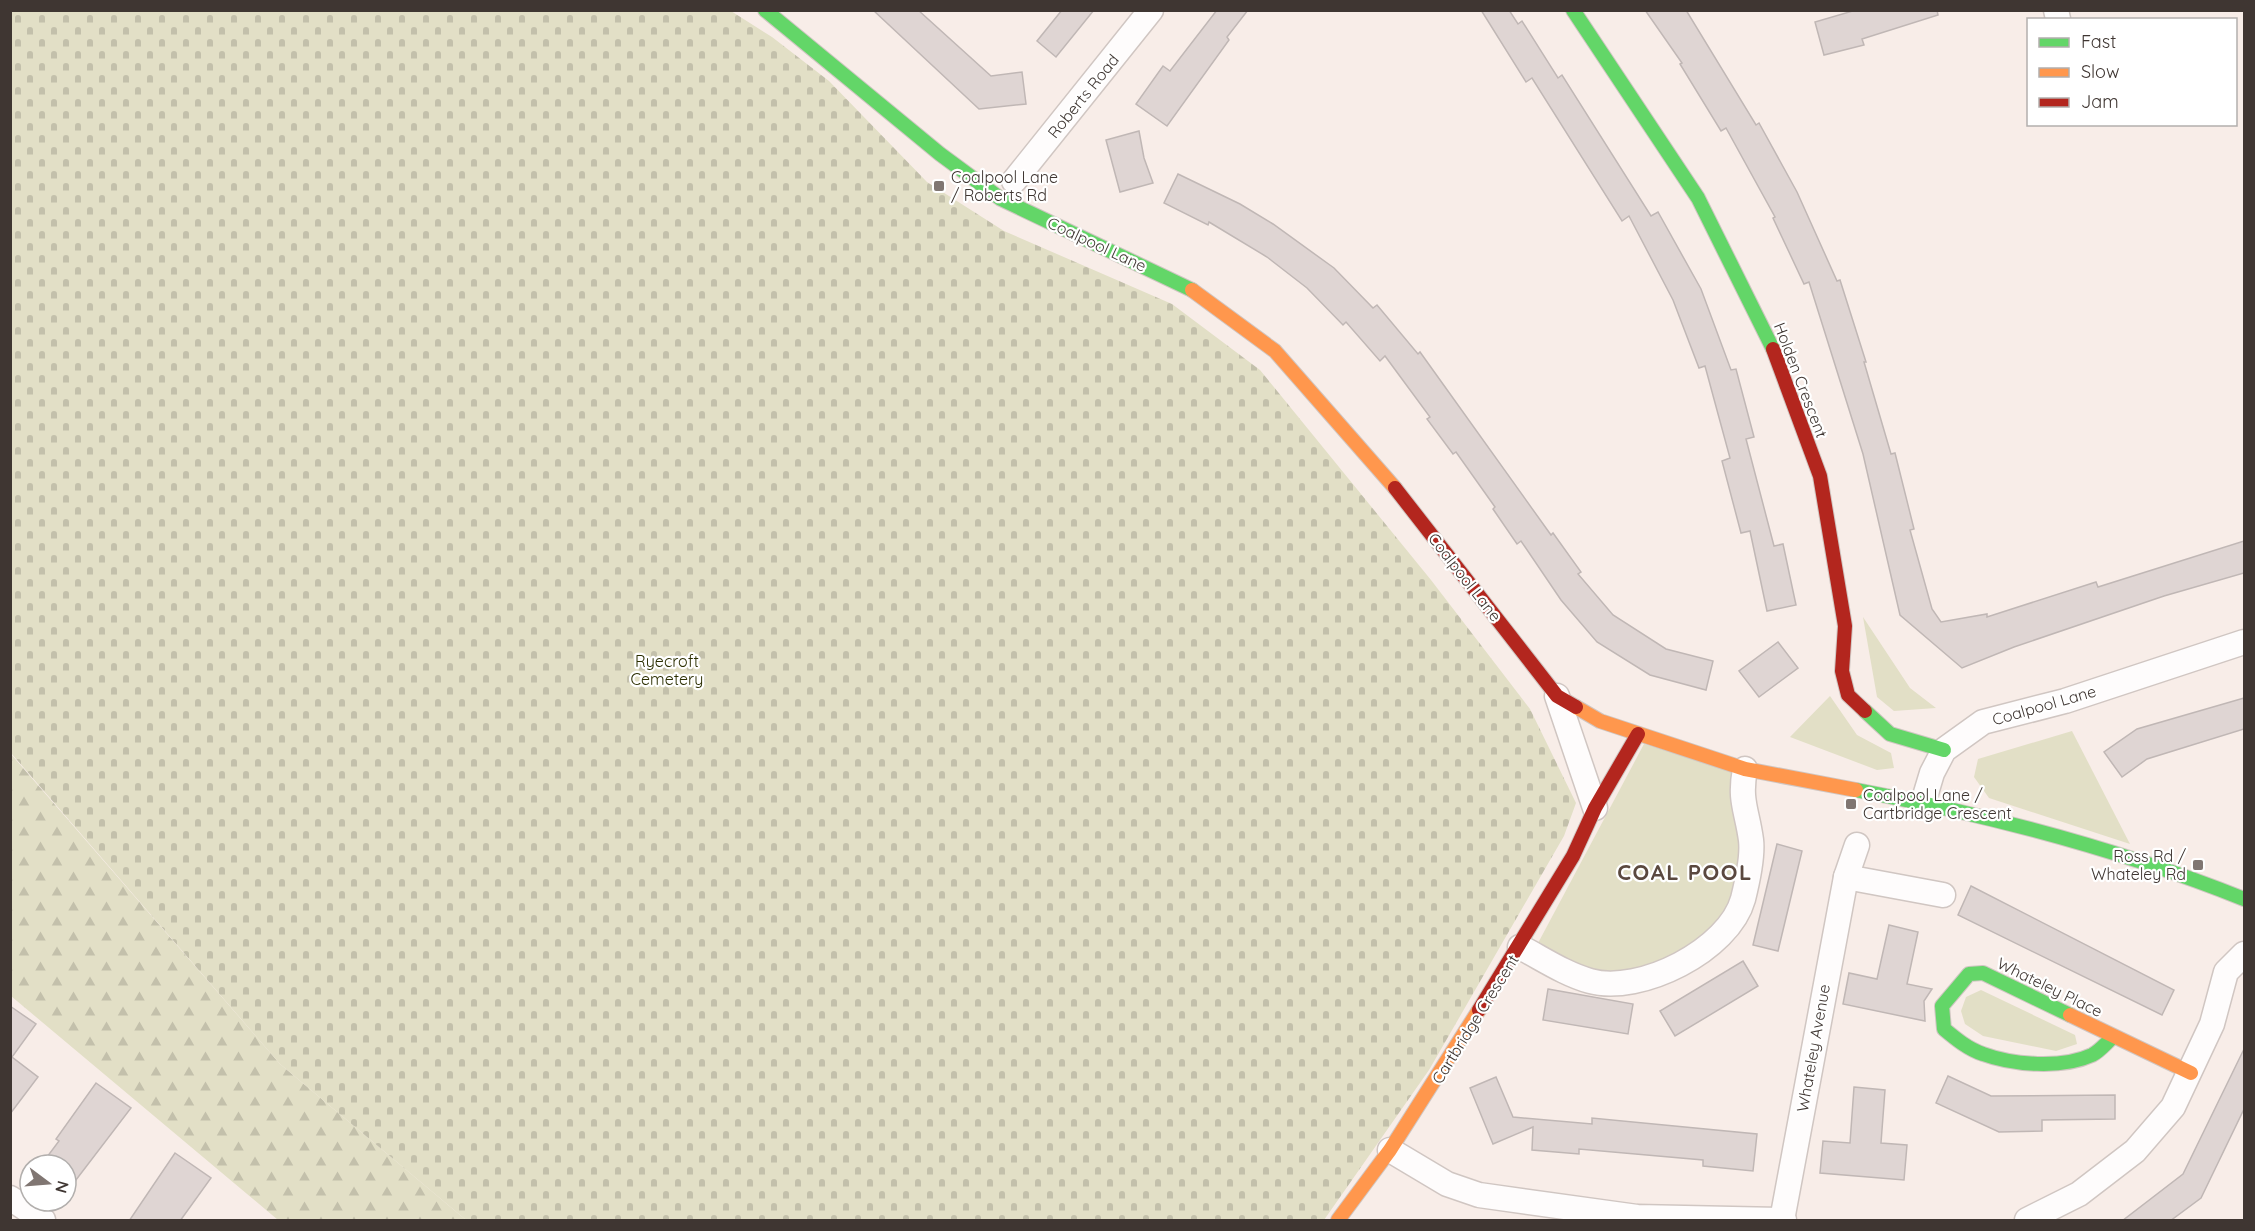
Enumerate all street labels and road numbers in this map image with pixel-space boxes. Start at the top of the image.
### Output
street label: Roberts Road [1043,50,1123,142]
street label: Coalpool Lane [1044,212,1150,276]
street label: Holden Crescent [1770,320,1832,440]
street label: Coalpool Lane [1424,529,1506,625]
street label: Coalpool Lane [1990,681,2098,729]
street label: Cartbridge Crescent [1427,951,1523,1087]
street label: Whateley Place [1994,953,2106,1021]
street label: Whateley Avenue [1792,983,1834,1113]

